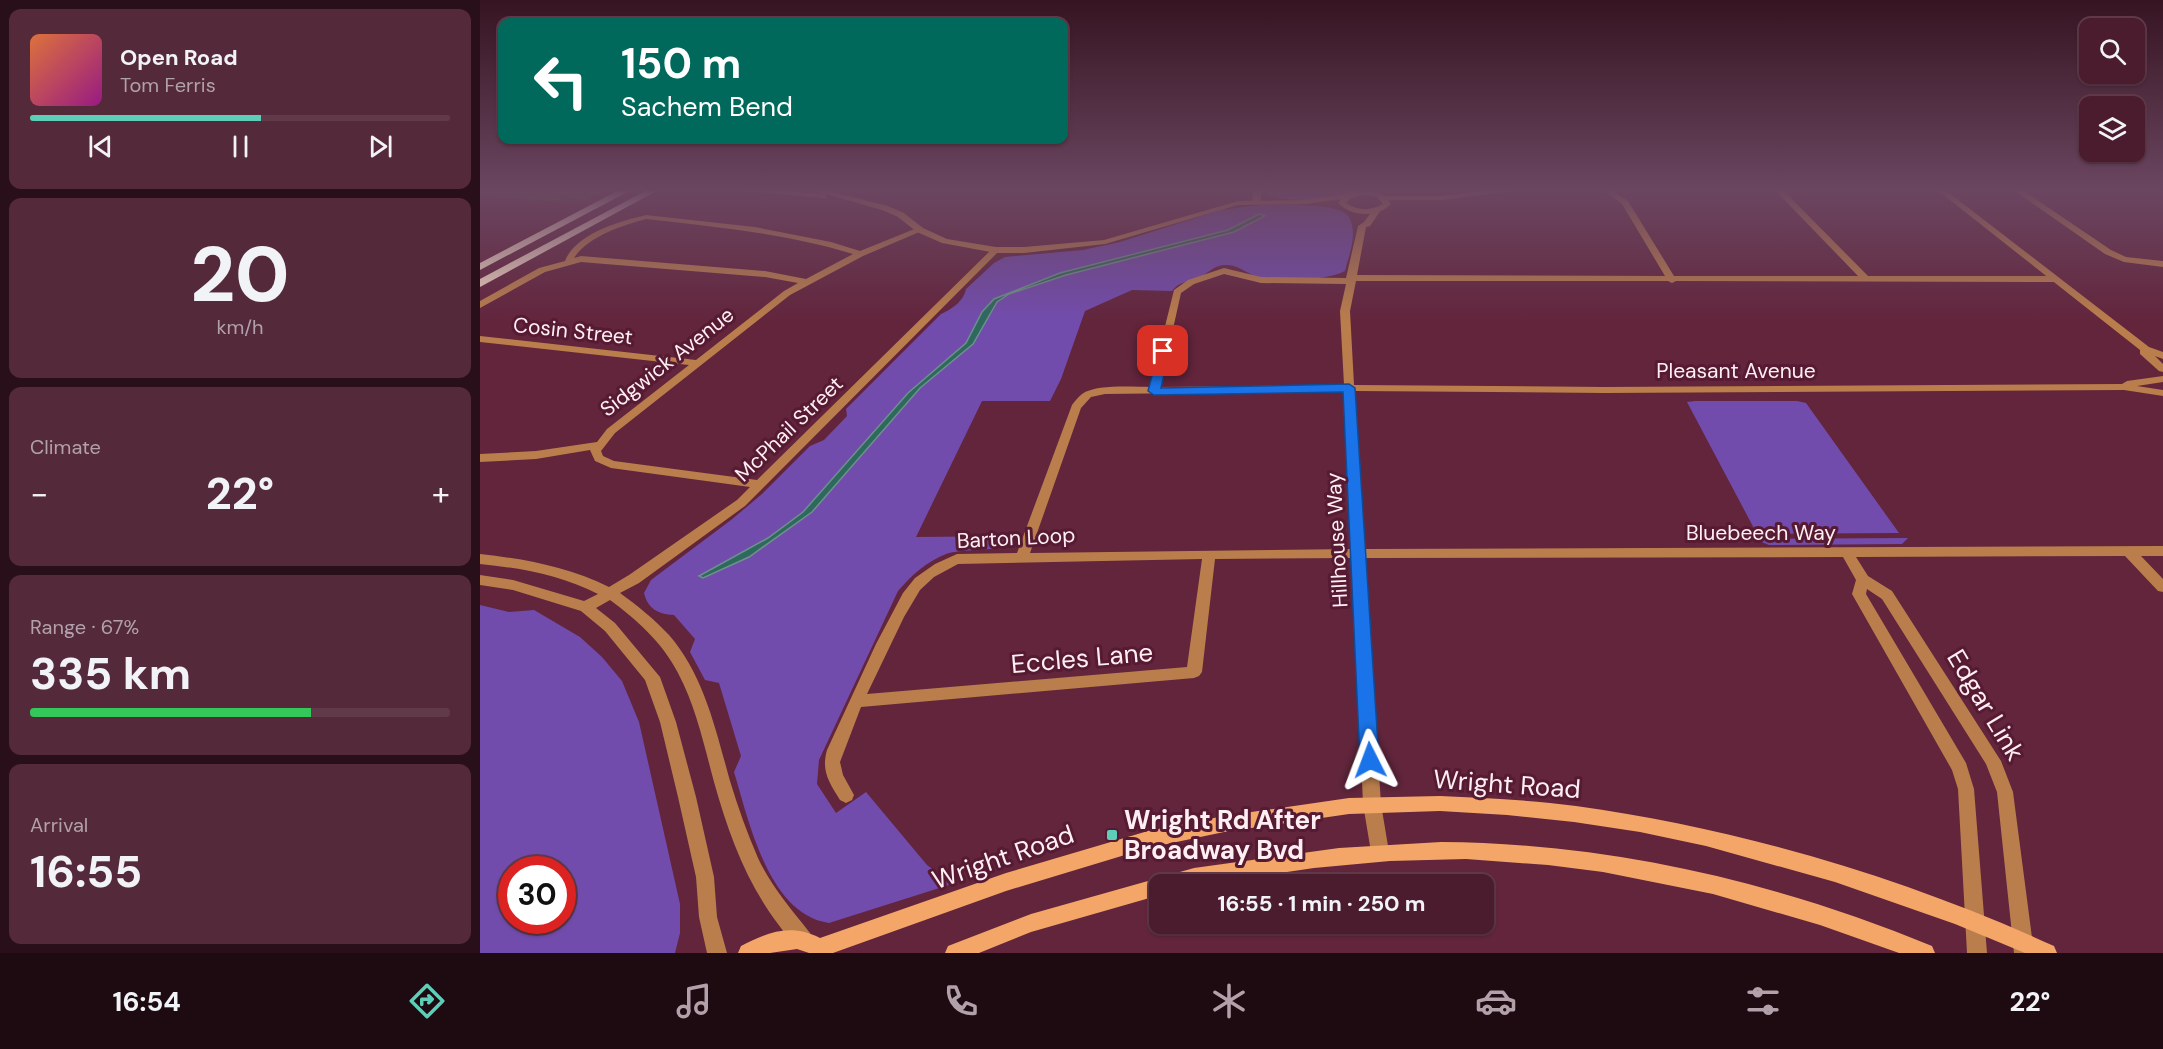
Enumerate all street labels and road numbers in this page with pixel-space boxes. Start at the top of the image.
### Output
street label: Sidgwick Avenue [594,301,740,423]
street label: Cosin Street [512,311,634,351]
street label: Pleasant Avenue [1656,357,1816,385]
street label: McPhail Street [729,370,849,488]
street label: Hillhouse Way [1319,471,1355,608]
street label: Bluebeech Way [1686,519,1836,547]
street label: Barton Loop [956,521,1076,555]
street label: Eccles Lane [1010,635,1154,681]
street label: Edgar Link [1939,643,2033,767]
street label: Wright Road [1432,762,1582,806]
street label: Wright Road [928,817,1078,897]

